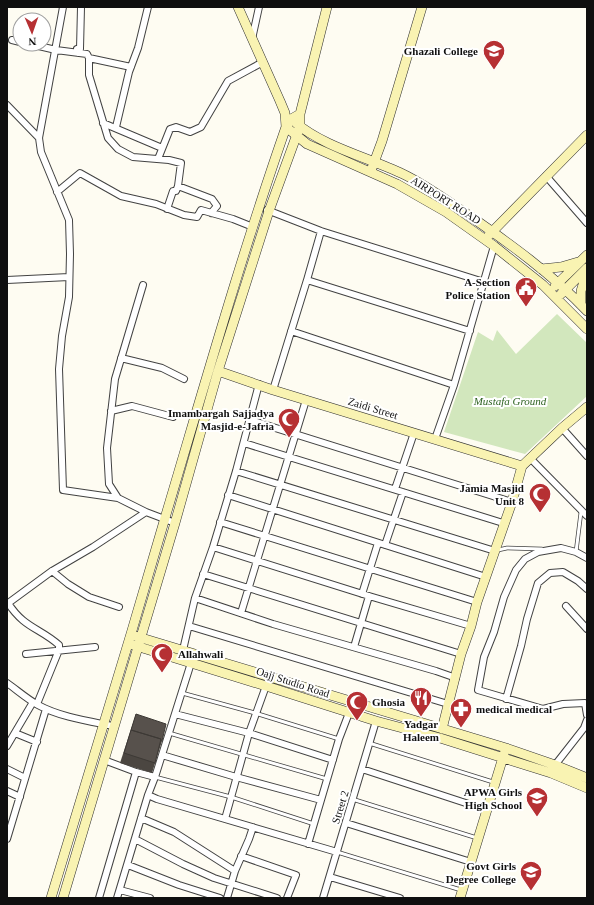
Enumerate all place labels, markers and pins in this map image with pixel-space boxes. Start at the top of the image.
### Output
school or university icon: Ghazali College [481,38,507,71]
place label: Ghazali College [404,45,478,57]
public building icon: A-Section Police Station [513,275,539,308]
place label: A-Section Police Station [446,276,510,301]
mosque icon: Imambargah Sajjadya Masjid-e-Jafria [276,406,302,439]
place label: Imambargah Sajjadya Masjid-e-Jafria [168,407,274,432]
mosque icon: Jamia Masjid Unit 8 [527,481,553,514]
place label: Jamia Masjid Unit 8 [460,482,524,507]
mosque icon: Allahwali [149,641,175,674]
place label: Allahwali [178,648,223,660]
restaurant icon: Yadgar Haleem [408,685,434,718]
mosque icon: Ghosia [344,689,370,722]
place label: Ghosia [372,696,406,708]
pharmacy icon: medical medical [448,696,474,729]
place label: medical medical [476,703,552,715]
place label: Yadgar Haleem [403,718,439,743]
school or university icon: APWA Girls High School [524,785,550,818]
place label: APWA Girls High School [464,786,523,811]
school or university icon: Govt Girls Degree College [518,859,544,892]
place label: Govt Girls Degree College [446,860,517,885]

